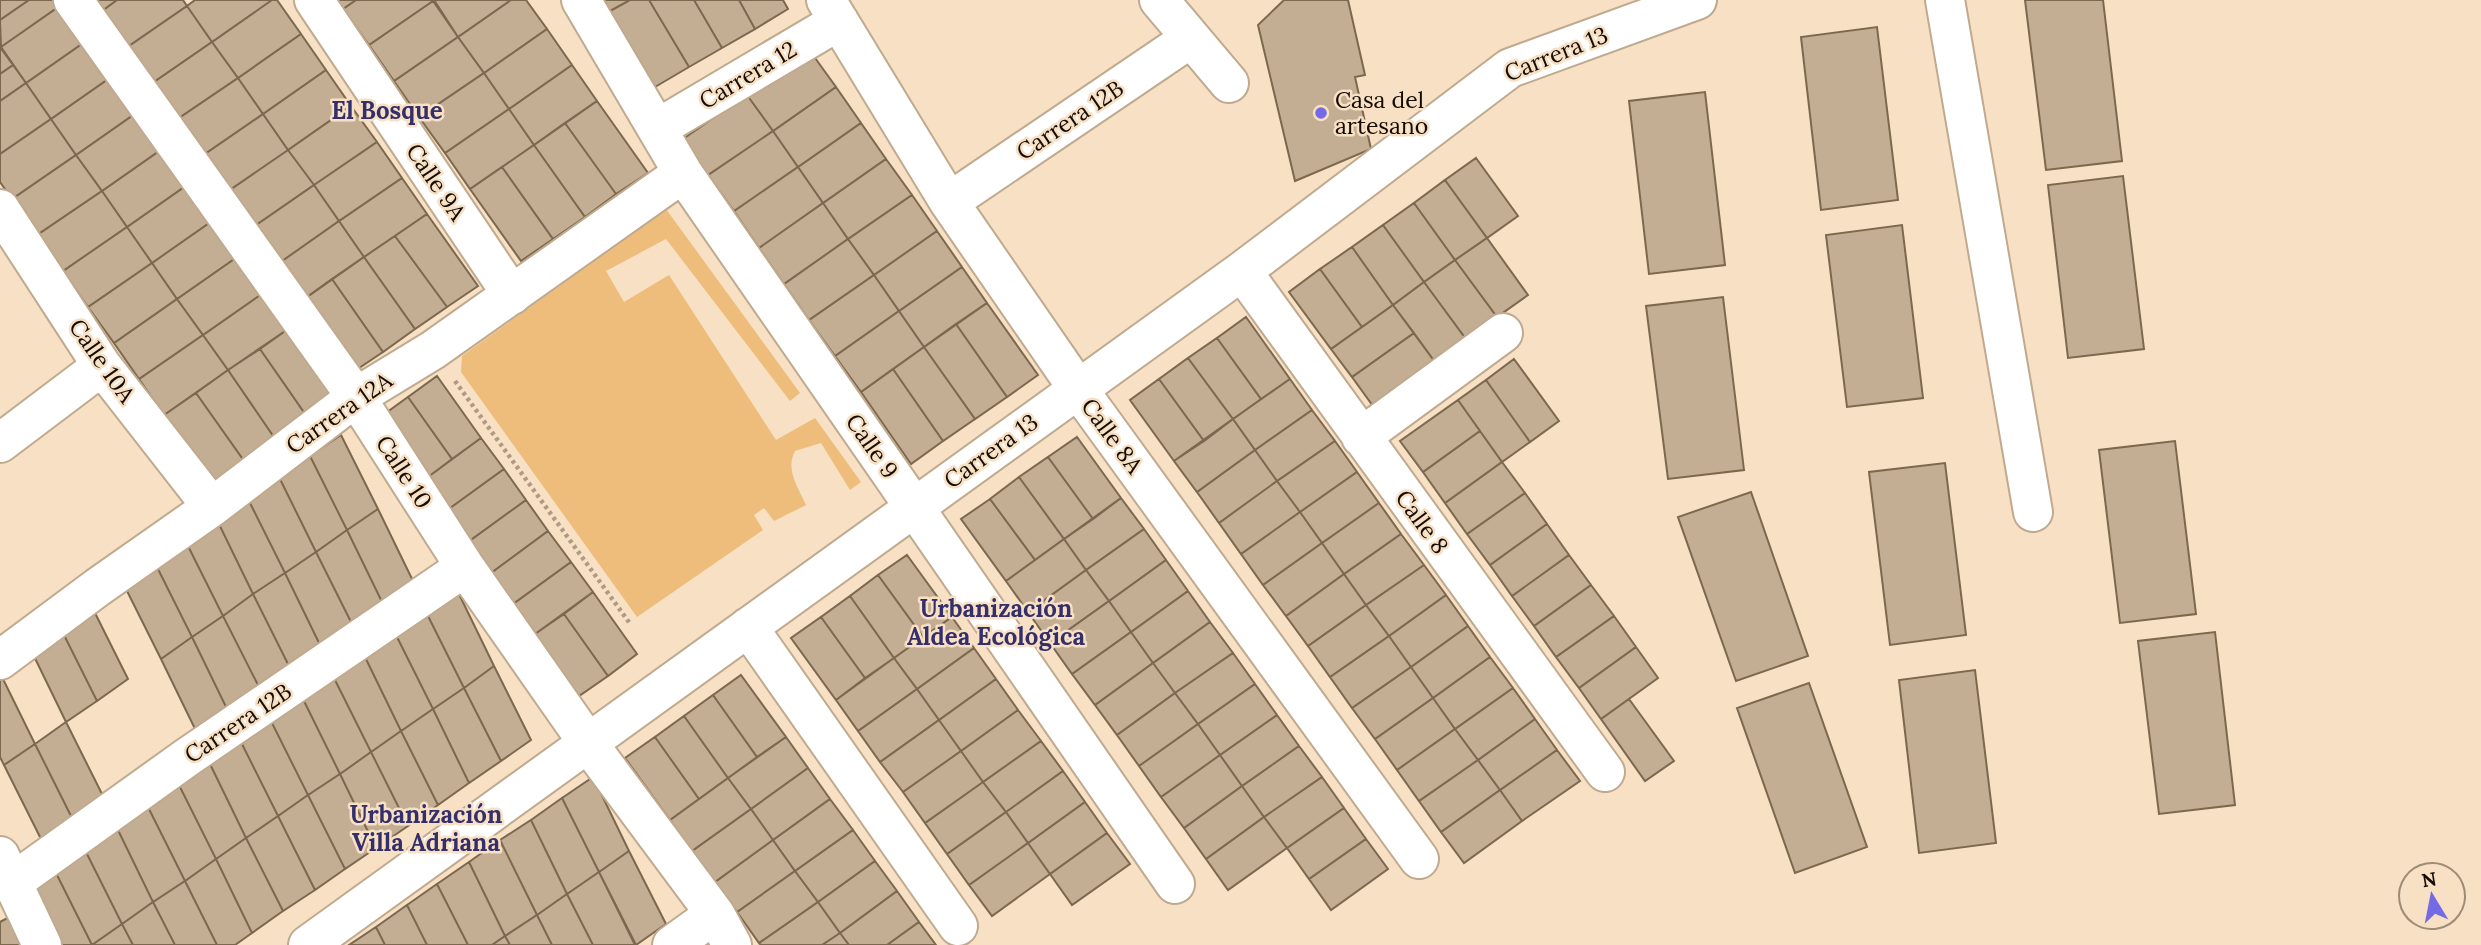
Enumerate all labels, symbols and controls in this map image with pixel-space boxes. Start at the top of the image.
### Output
street label: Carrera 13 [1500,20,1612,87]
street label: Carrera 12 [694,34,802,115]
street label: Carrera 12B [1011,73,1129,166]
place label: Casa del artesano [1335,85,1428,140]
district label: El Bosque [331,95,443,126]
marker: Casa del artesano [1313,105,1329,121]
street label: Calle 9A [400,138,473,226]
street label: Calle 10A [63,313,142,409]
street label: Carrera 12A [280,365,398,460]
street label: Calle 8A [1075,392,1150,480]
street label: Carrera 13 [938,407,1043,494]
street label: Calle 9 [840,408,905,484]
street label: Calle 10 [370,430,439,514]
street label: Calle 8 [1390,484,1455,559]
district label: Urbanización Aldea Ecológica [907,593,1085,652]
street label: Carrera 12B [179,676,297,769]
district label: Urbanización Villa Adriana [350,799,502,858]
north arrow [2397,861,2467,931]
text: N [2420,866,2439,892]

